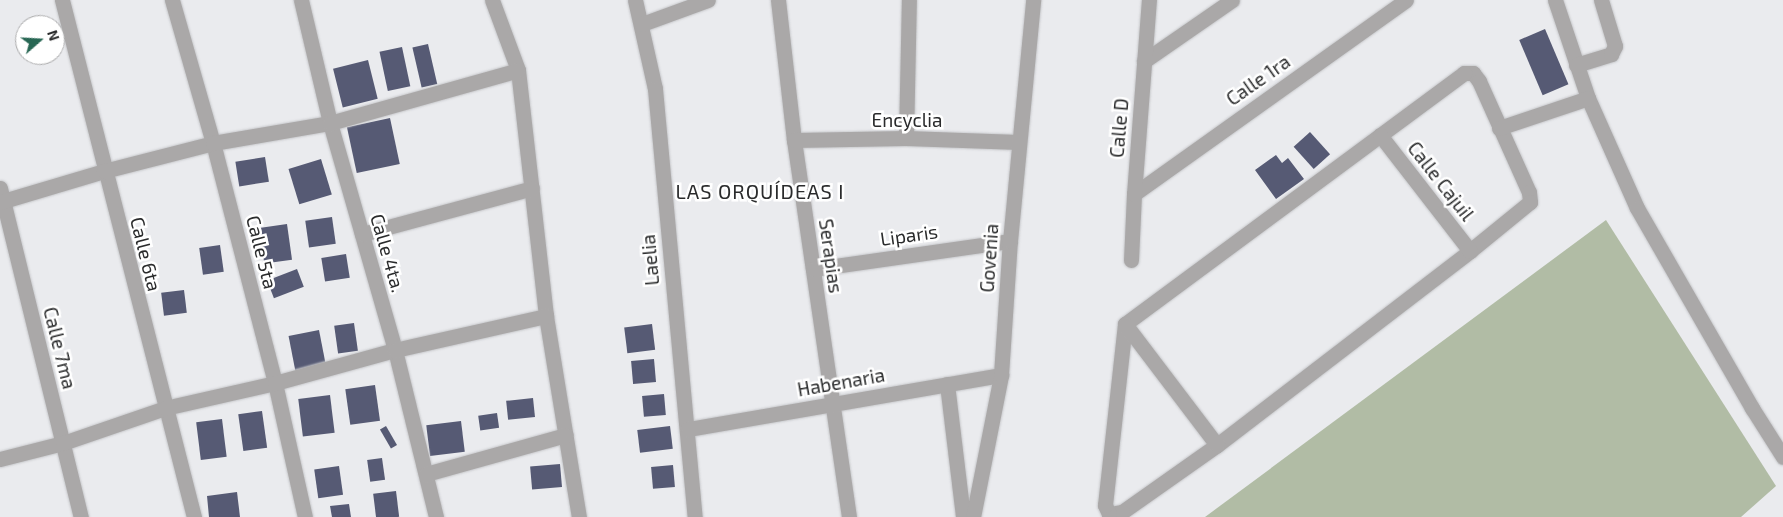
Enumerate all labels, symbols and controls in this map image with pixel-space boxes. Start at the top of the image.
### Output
north arrow [15,15,65,65]
text: N [44,28,63,43]
street label: Calle 1ra [1222,50,1294,110]
street label: Calle D [1105,97,1133,159]
street label: Encyclia [872,109,942,131]
street label: Calle Cajuil [1403,137,1479,225]
district label: LAS ORQUÍDEAS I [674,179,846,203]
street label: Calle 4ta. [366,211,410,295]
street label: Calle 5ta [242,213,282,291]
street label: Calle 6ta [126,215,166,293]
street label: Serapias [815,217,847,295]
street label: Liparis [879,220,939,250]
street label: Govenia [975,223,1003,293]
street label: Laelia [636,234,664,286]
street label: Calle 7ma [39,305,81,391]
street label: Habenaria [795,363,887,401]

